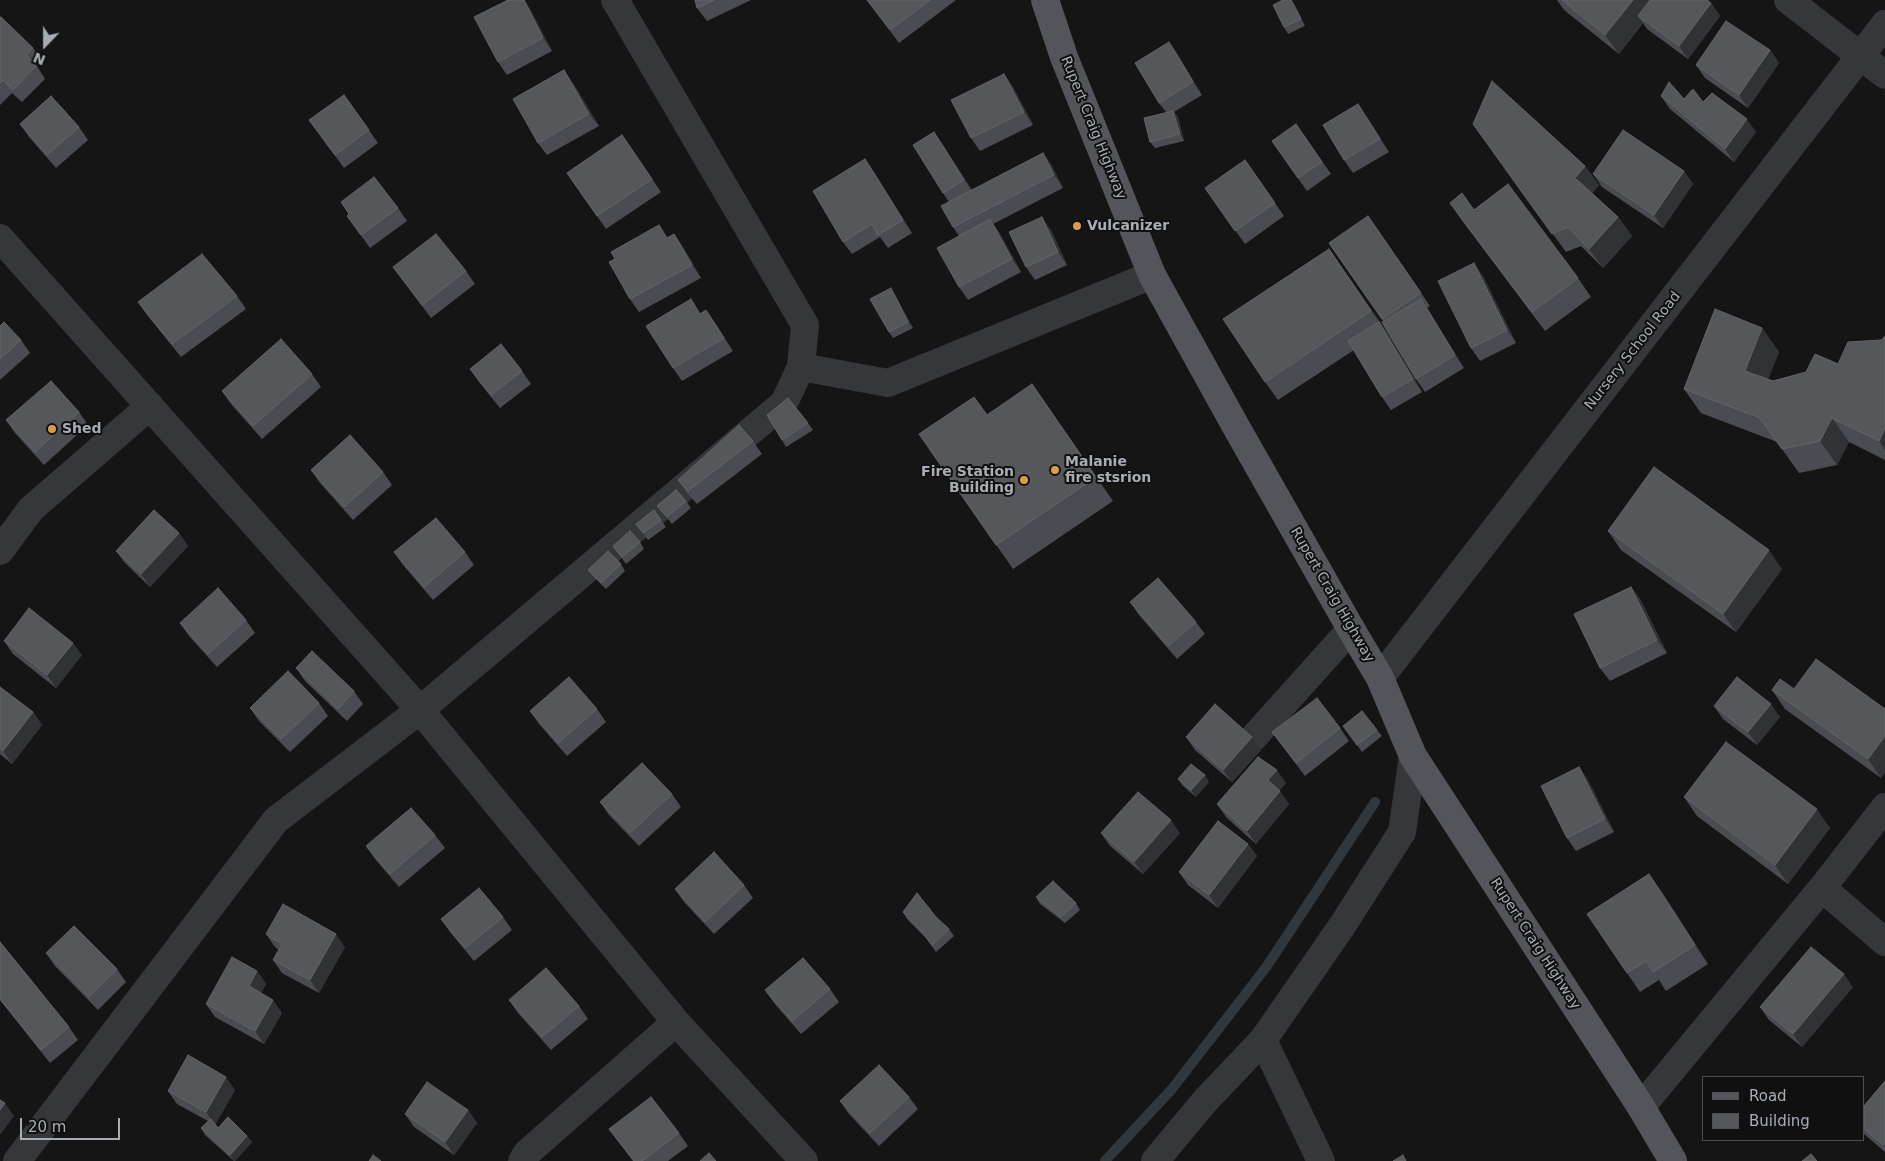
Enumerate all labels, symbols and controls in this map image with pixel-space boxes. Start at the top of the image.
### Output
north arrow [20,20,70,70]
text: N [31,49,48,69]
street label: Rupert Craig Highway [1057,54,1129,202]
place label: Vulcanizer [1087,218,1169,234]
marker: Vulcanizer [1071,220,1083,232]
street label: Nursery School Road [1582,288,1684,414]
place label: Shed [62,421,102,437]
marker: Shed [46,423,58,435]
place label: Malanie fire stsrion [1065,454,1151,487]
place label: Fire Station Building [921,464,1014,497]
marker: Malanie fire stsrion [1049,464,1061,476]
marker: Fire Station Building [1018,474,1030,486]
street label: Rupert Craig Highway [1286,525,1378,665]
street label: Rupert Craig Highway [1486,875,1584,1013]
legend [1702,1076,1865,1141]
text: Road [1749,1087,1787,1105]
scale bar [22,1108,122,1140]
text: Building [1749,1112,1810,1130]
text: 20 m [28,1118,66,1136]

